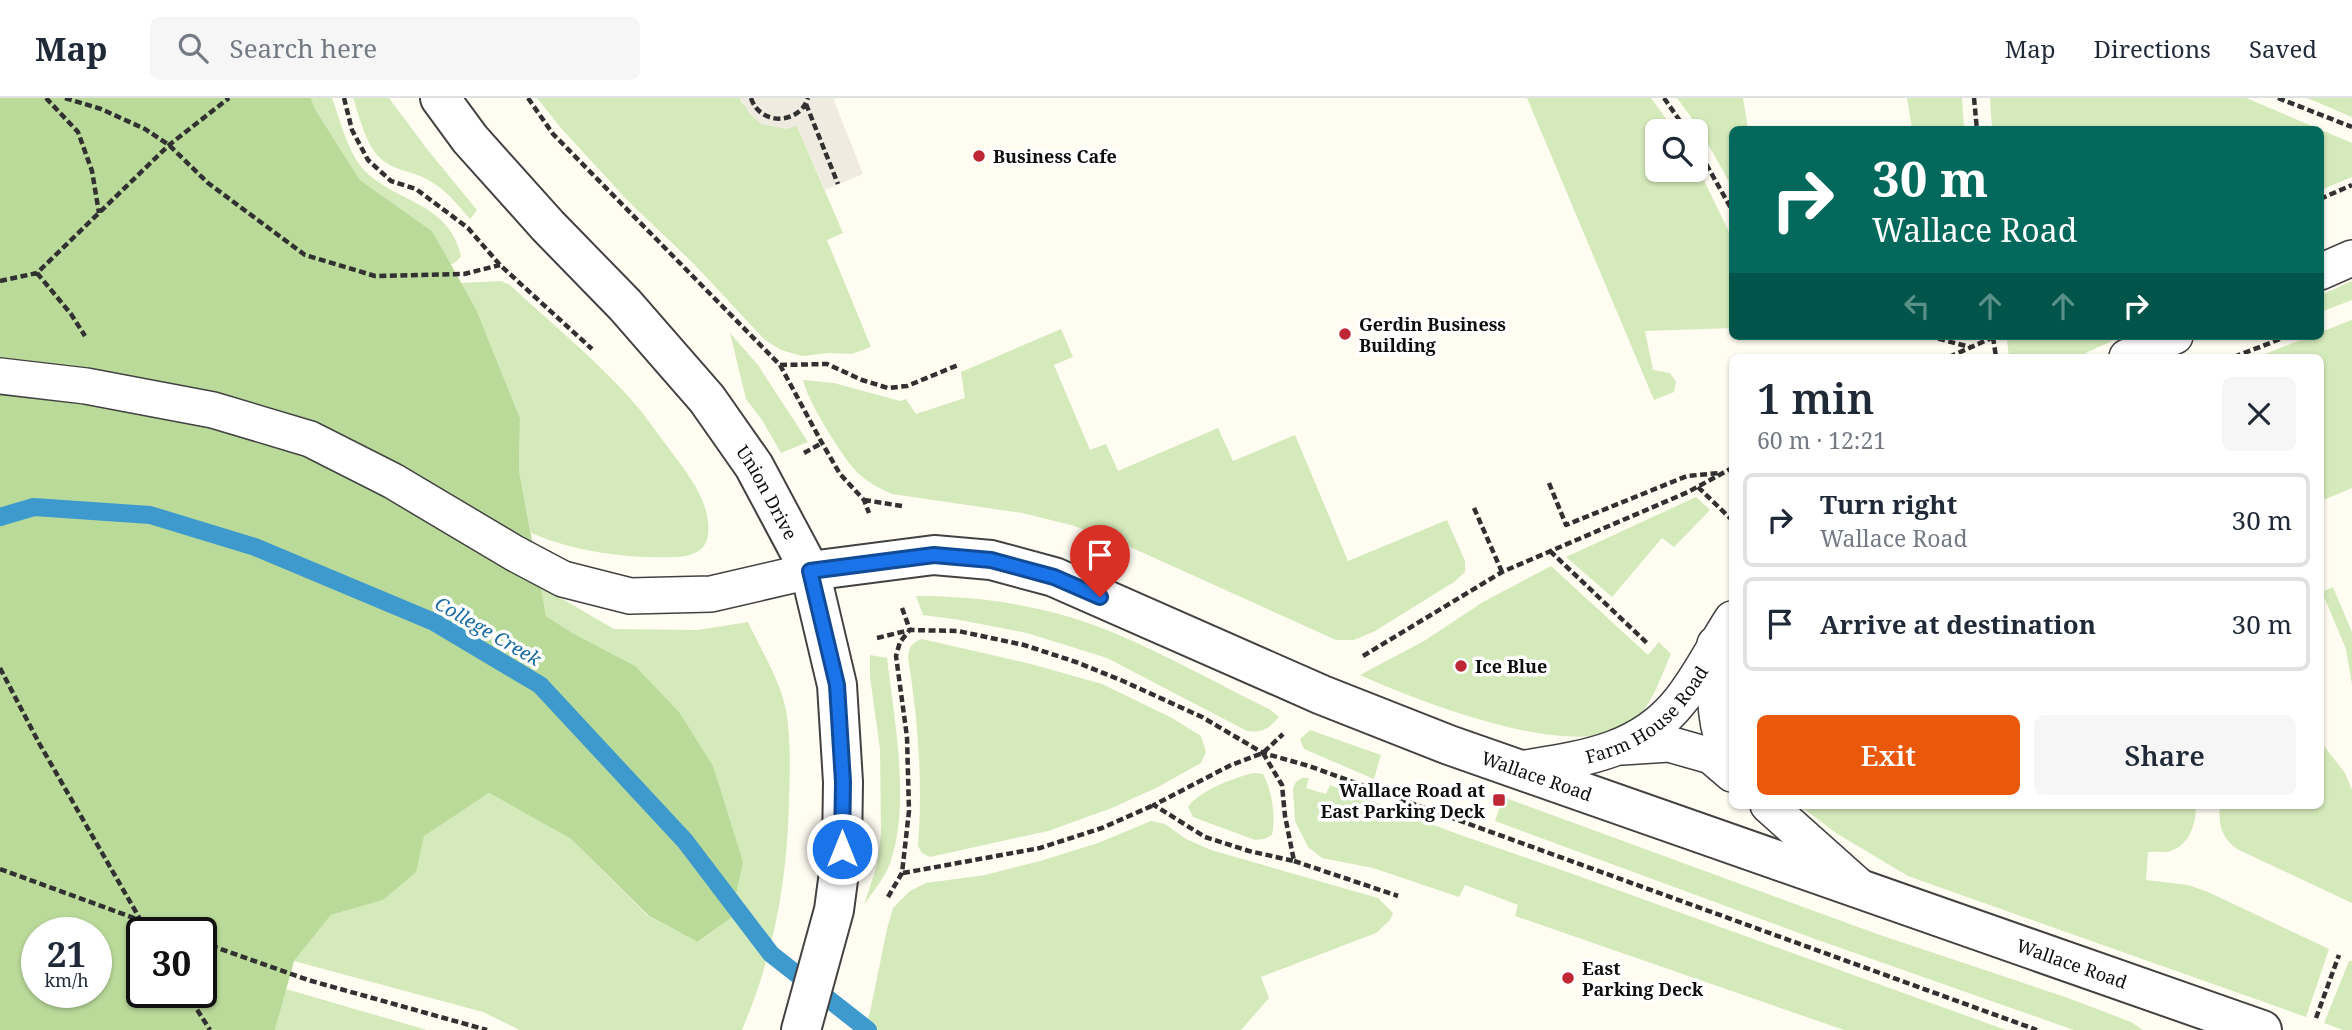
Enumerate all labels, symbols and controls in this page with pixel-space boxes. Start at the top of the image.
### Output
search box [150,17,640,80]
text: Map [35,26,108,71]
icon: search [174,29,212,67]
text: Search here [230,30,377,66]
text: Map [2005,32,2056,65]
text: Directions [2094,32,2211,65]
text: Saved [2249,32,2317,65]
map controls [1645,119,1708,182]
button: search [1645,119,1708,182]
place label: Business Cafe [993,144,1117,168]
text: 30 m [1872,145,1988,211]
marker: Business Cafe [971,148,987,164]
icon: right [1757,154,1848,245]
text: Wallace Road [1872,208,2077,251]
icon: left [1898,287,1936,325]
icon: ahead [1971,287,2009,325]
icon: ahead [2044,287,2082,325]
icon: right [2117,287,2155,325]
place label: Gerdin Business Building [1359,312,1506,357]
marker: Gerdin Business Building [1337,326,1353,342]
text: 1 min [1757,369,1874,426]
button: close [2222,377,2296,451]
text: 60 m · 12:21 [1757,424,1886,456]
street label: Union Drive [731,440,803,544]
text: Turn right [1820,486,1957,522]
icon: right [1761,501,1799,539]
text: 30 m [2232,502,2292,538]
text: Wallace Road [1820,522,1968,554]
pin [1070,525,1130,597]
icon: arrive [1081,536,1119,574]
water label: College Creek [430,590,547,672]
icon: arrive [1761,605,1799,643]
text: Arrive at destination [1820,606,2096,642]
text: 30 m [2232,606,2292,642]
place label: Ice Blue [1475,654,1547,678]
marker: Ice Blue [1453,658,1469,674]
street label: Farm House Road [1583,661,1713,768]
button: Exit [1757,715,2020,795]
button: Share [2034,715,2296,795]
street label: Wallace Road [1478,745,1595,806]
place label: Wallace Road at East Parking Deck [1320,778,1486,823]
marker: Wallace Road at East Parking Deck [1491,792,1507,808]
position arrow [805,812,879,886]
speed limit sign: 30 [126,917,217,1008]
text: 21 [47,930,86,977]
street label: Wallace Road [2013,933,2131,994]
place label: East Parking Deck [1582,956,1704,1001]
text: km/h [44,968,89,992]
marker: East Parking Deck [1560,970,1576,986]

